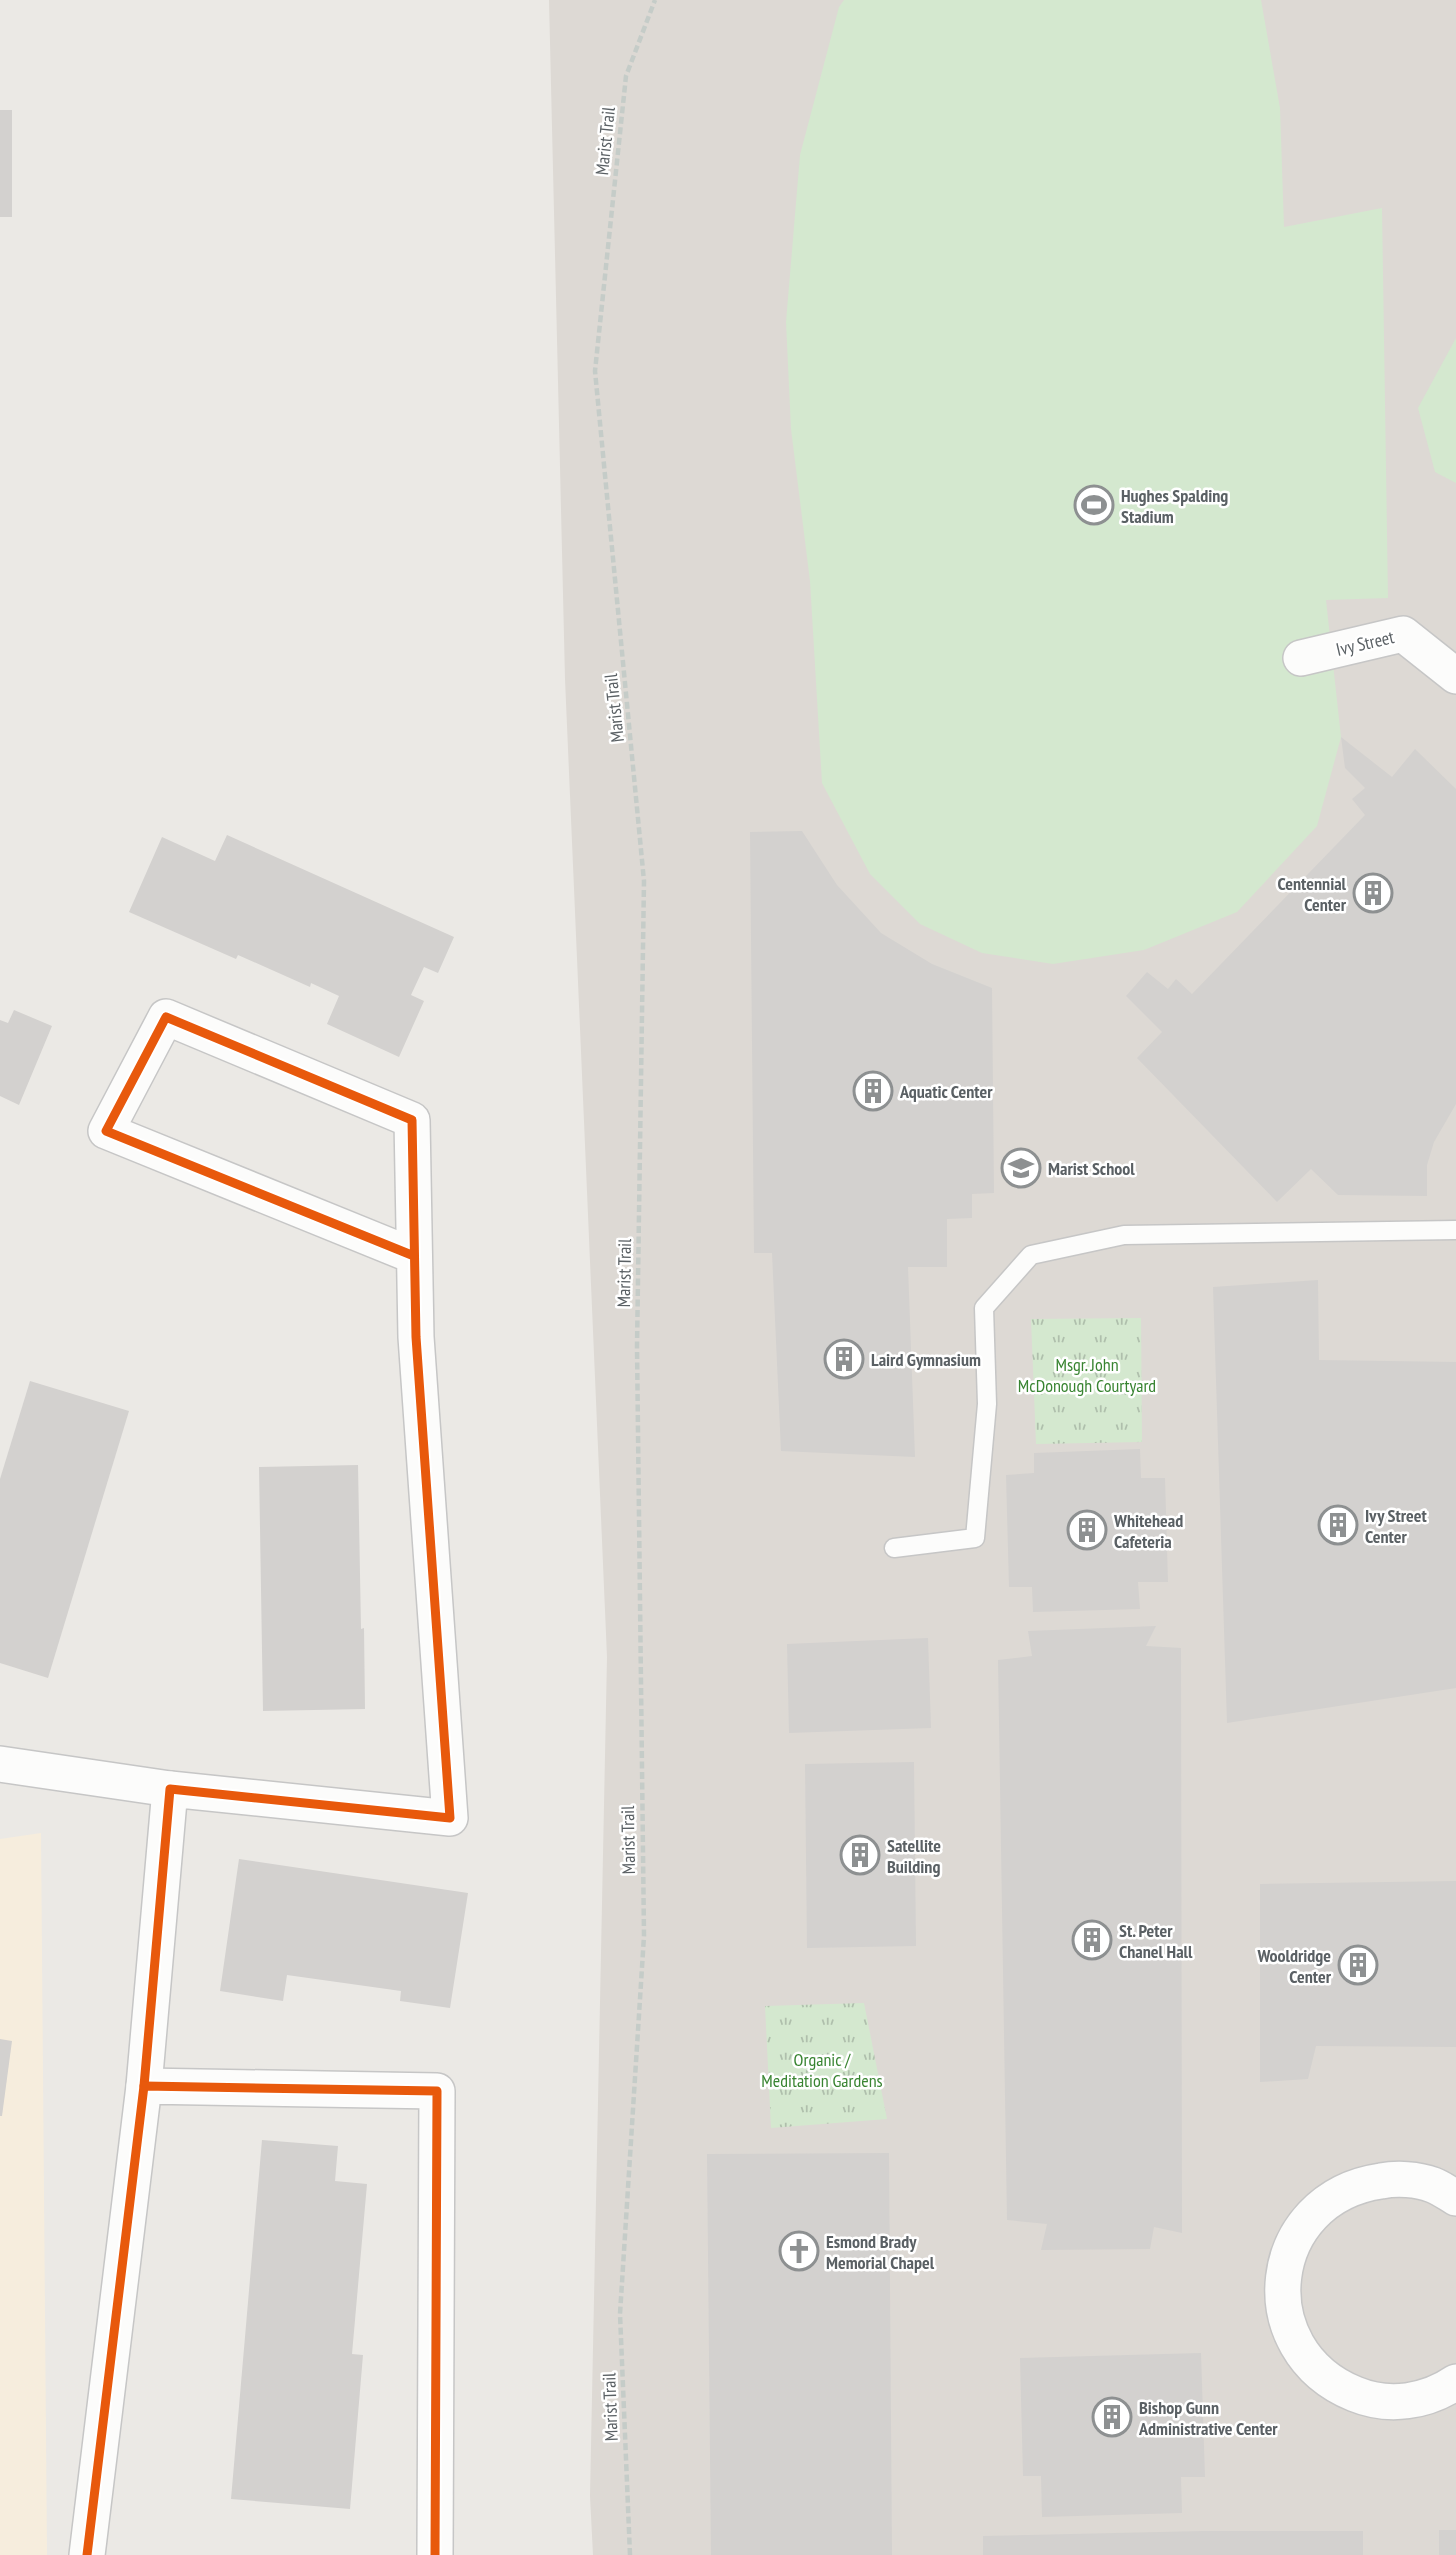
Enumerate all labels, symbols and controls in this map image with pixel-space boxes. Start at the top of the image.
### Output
street label: Marist Trail [590,105,620,176]
sports icon: Hughes Spalding Stadium [1073,484,1115,526]
place label: Hughes Spalding Stadium [1121,484,1228,528]
street label: Ivy Street [1334,625,1396,661]
street label: Marist Trail [599,672,629,743]
place label: Centennial Center [1278,872,1347,916]
building icon: Centennial Center [1352,872,1394,914]
building icon: Aquatic Center [852,1070,894,1112]
place label: Aquatic Center [899,1080,993,1103]
school or university icon: Marist School [1000,1147,1042,1189]
place label: Marist School [1048,1157,1135,1180]
street label: Marist Trail [612,1238,636,1308]
building icon: Laird Gymnasium [823,1338,865,1380]
place label: Laird Gymnasium [871,1348,981,1371]
park label: Msgr. John McDonough Courtyard [1018,1353,1156,1397]
building icon: Ivy Street Center [1317,1504,1359,1546]
place label: Ivy Street Center [1365,1504,1427,1548]
building icon: Whitehead Cafeteria [1066,1509,1108,1551]
place label: Whitehead Cafeteria [1113,1509,1183,1553]
street label: Marist Trail [616,1805,640,1875]
building icon: Satellite Building [839,1834,881,1876]
place label: Satellite Building [887,1834,941,1878]
building icon: St. Peter Chanel Hall [1071,1919,1113,1961]
place label: St. Peter Chanel Hall [1119,1919,1193,1963]
place label: Wooldridge Center [1256,1944,1332,1988]
building icon: Wooldridge Center [1337,1944,1379,1986]
park label: Organic / Meditation Gardens [761,2048,883,2092]
church icon: Esmond Brady Memorial Chapel [778,2230,820,2272]
place label: Esmond Brady Memorial Chapel [826,2230,935,2274]
street label: Marist Trail [597,2372,623,2442]
building icon: Bishop Gunn Administrative Center [1091,2396,1133,2438]
place label: Bishop Gunn Administrative Center [1138,2396,1278,2440]

